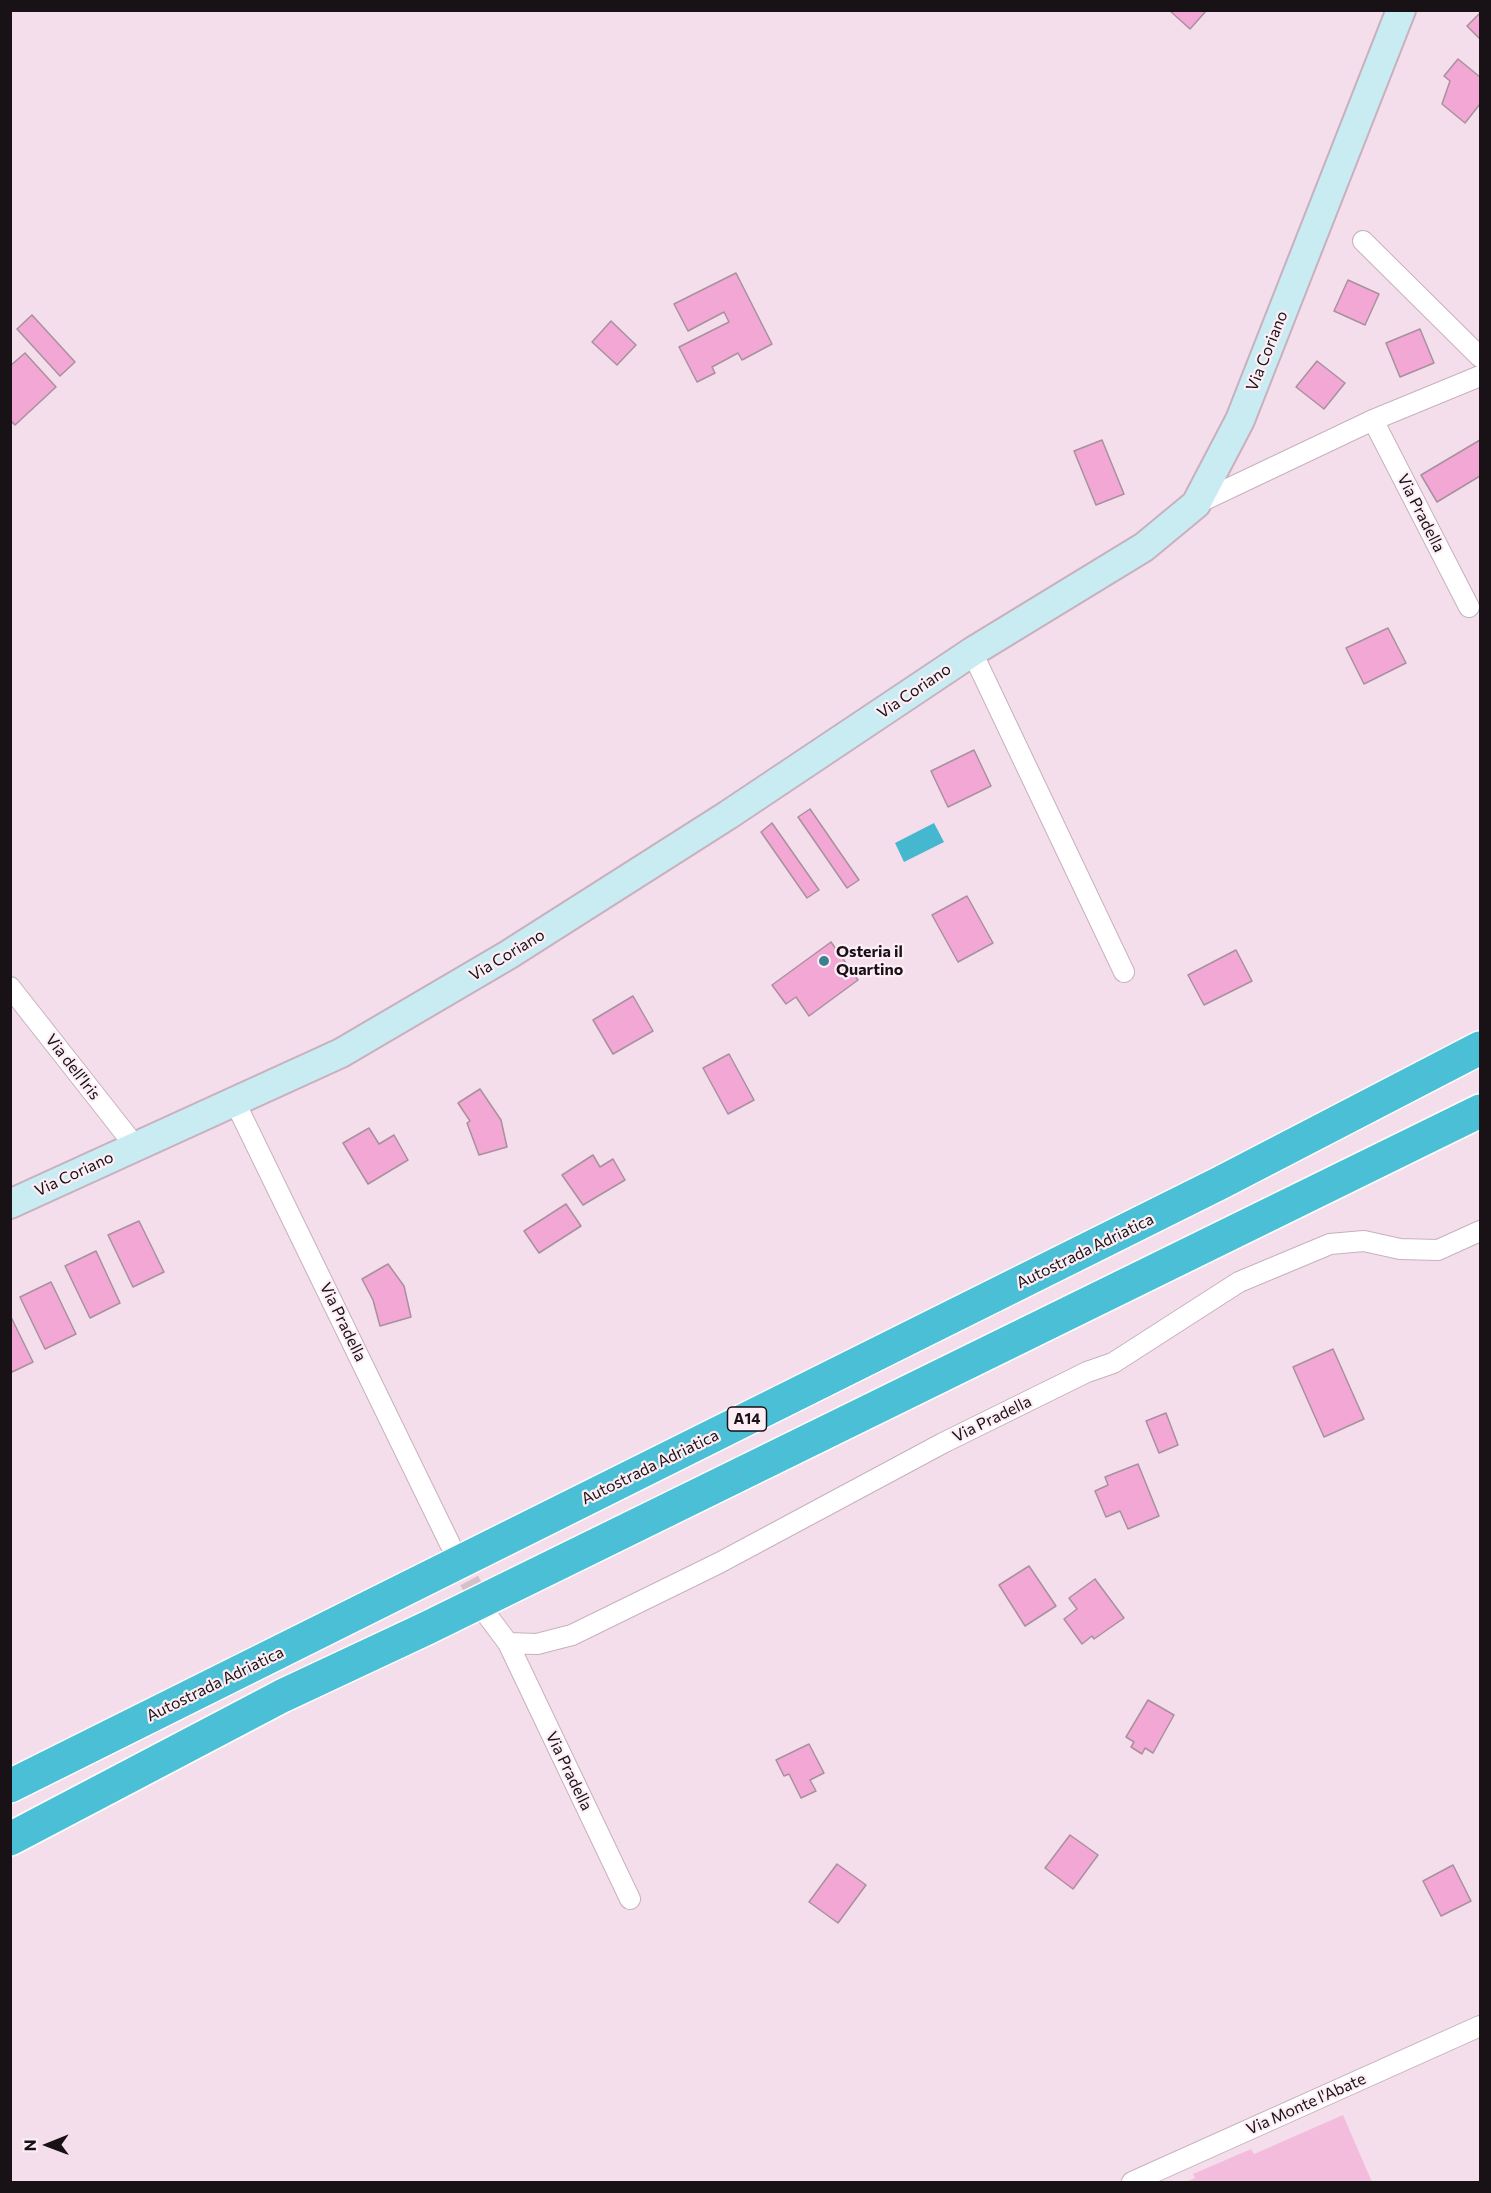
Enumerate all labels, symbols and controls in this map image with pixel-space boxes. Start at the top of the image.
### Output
street label: Via Coriano [1242,308,1292,394]
street label: Via Pradella [1393,471,1449,555]
street label: Via Coriano [874,659,954,723]
street label: Via Coriano [466,925,548,985]
place label: Osteria il Quartino [836,942,903,980]
marker: Osteria il Quartino [817,954,831,968]
street label: Via dell'Iris [41,1030,105,1104]
street label: Via Coriano [32,1147,116,1201]
street label: Autostrada Adriatica [1013,1209,1157,1293]
street label: Via Pradella [316,1279,370,1365]
street label: Via Pradella [949,1392,1035,1446]
road number: A14 [728,1407,766,1431]
street label: Autostrada Adriatica [578,1425,722,1509]
street label: Autostrada Adriatica [143,1642,287,1726]
street label: Via Pradella [542,1728,596,1814]
street label: Via Monte l'Abate [1243,2069,1369,2139]
north arrow [18,2115,78,2175]
text: N [20,2139,39,2151]

